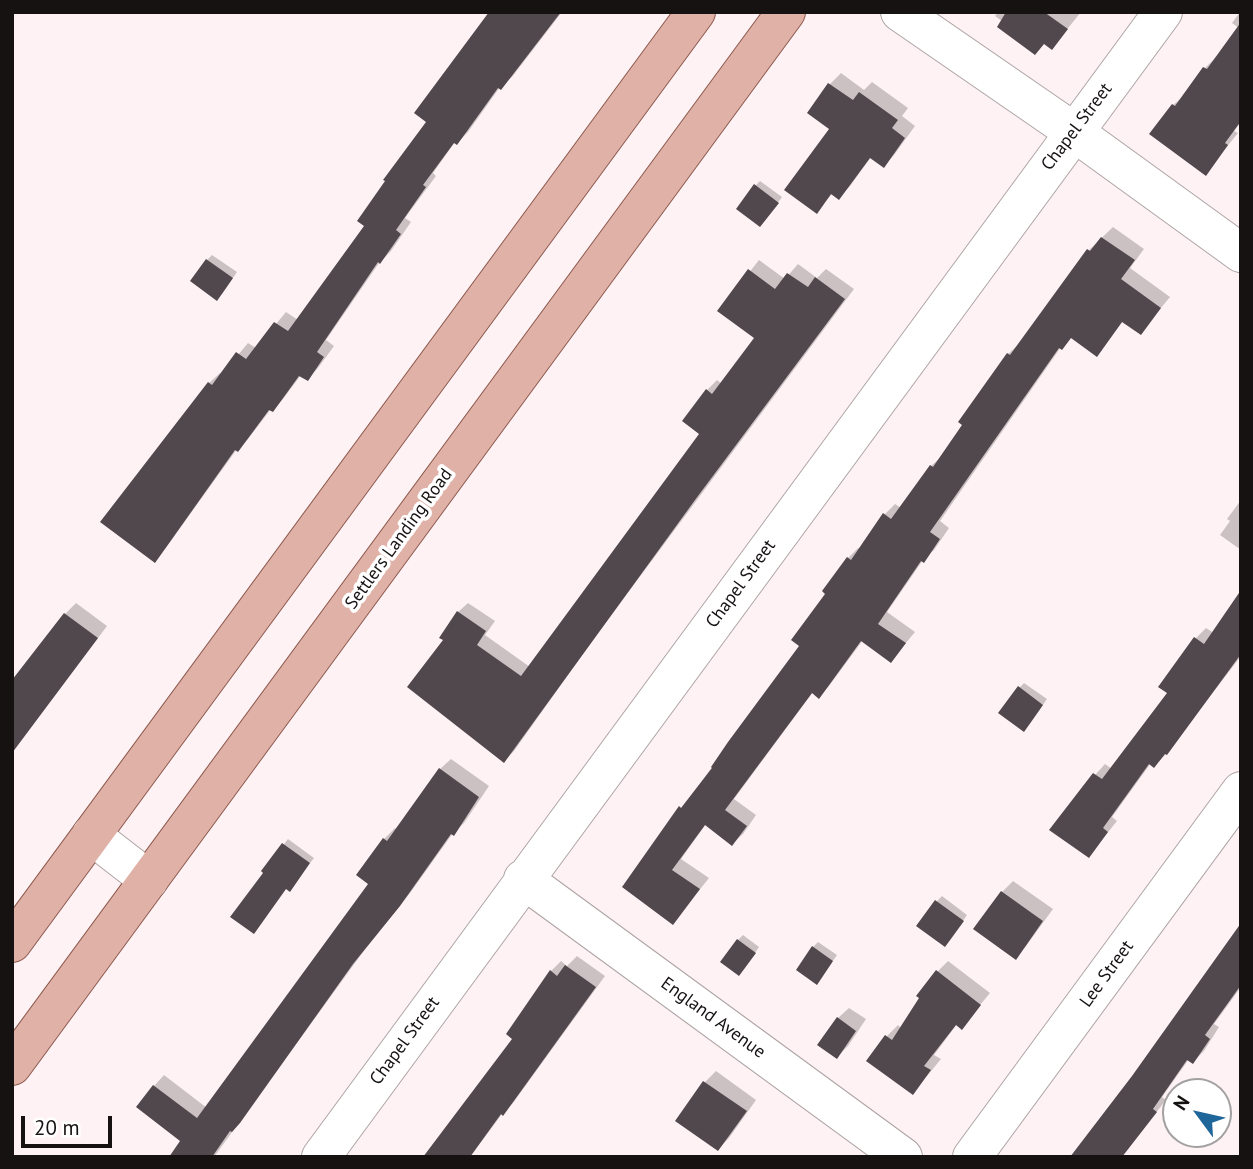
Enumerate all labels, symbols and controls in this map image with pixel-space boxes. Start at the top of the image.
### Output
street label: Chapel Street [1037,79,1117,175]
street label: Settlers Landing Road [341,465,457,613]
street label: Chapel Street [702,536,780,632]
street label: Lee Street [1076,936,1138,1012]
street label: England Avenue [657,973,769,1063]
street label: Chapel Street [366,993,444,1089]
north arrow [1162,1078,1232,1148]
text: N [1168,1091,1195,1114]
scale bar [24,1102,116,1146]
text: 20 m [34,1114,80,1141]

